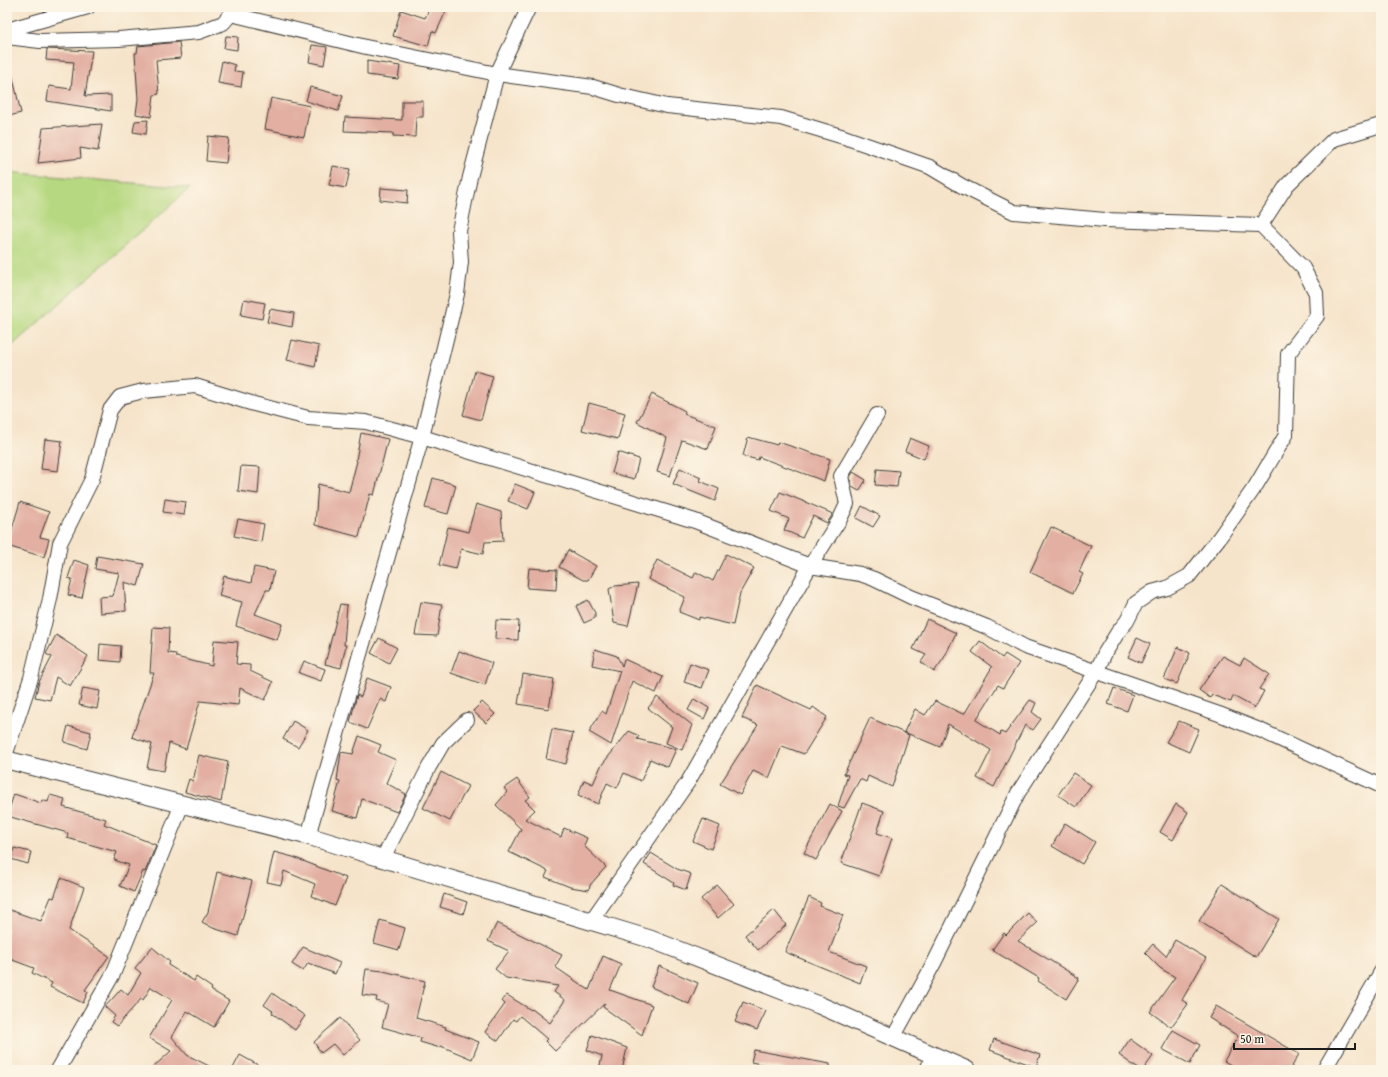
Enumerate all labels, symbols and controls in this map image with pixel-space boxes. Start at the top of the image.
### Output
scale bar [1234,1025,1355,1051]
text: 50 m [1240,1030,1264,1047]

